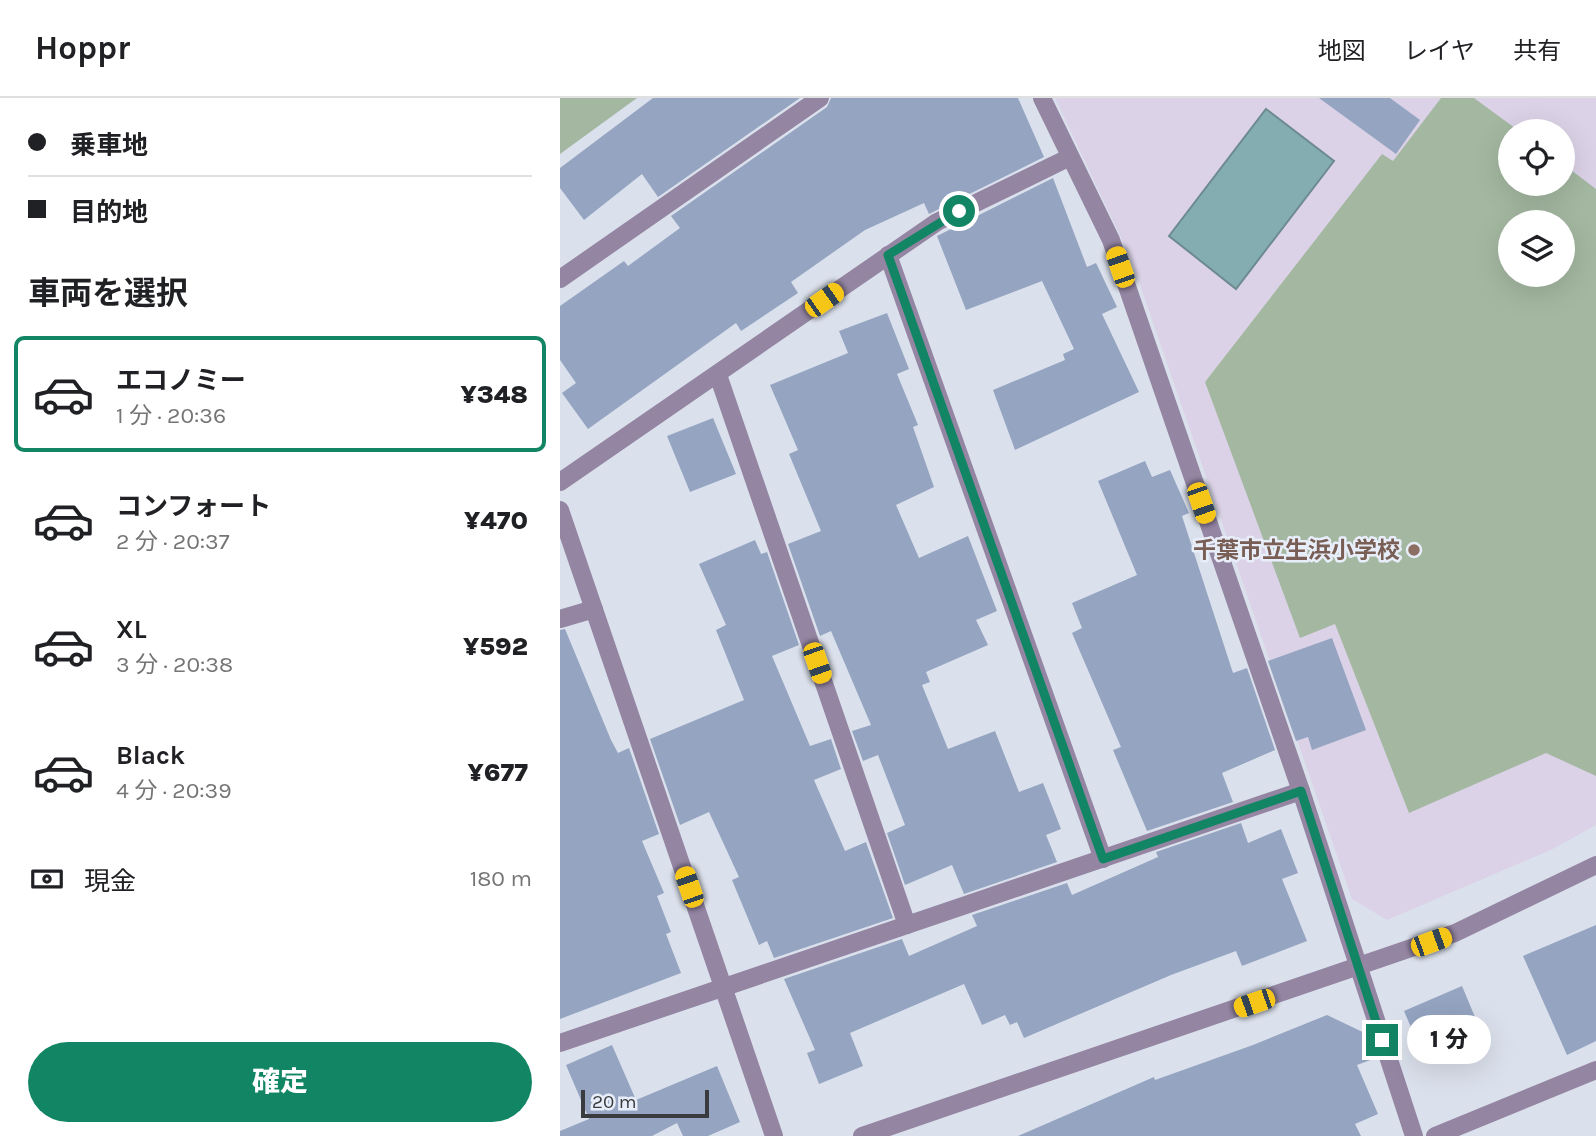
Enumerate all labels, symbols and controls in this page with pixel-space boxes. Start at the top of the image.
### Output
text: Hoppr [35,29,130,67]
text: 地図 [1318,37,1366,65]
text: レイヤ [1404,37,1475,65]
text: 共有 [1513,37,1561,65]
map controls [1498,119,1575,287]
button: locate [1498,119,1575,196]
text: 乗車地 [70,130,148,161]
route start [943,195,975,227]
text: 目的地 [70,197,148,228]
button: layers [1498,210,1575,287]
car [1104,244,1137,290]
text: 車両を選択 [28,275,188,312]
car [801,279,848,321]
icon: car [32,363,95,426]
text: エコノミー [116,365,246,396]
text: ¥348 [461,379,528,410]
text: 1 分 · 20:36 [116,402,226,429]
car [1185,480,1218,526]
icon: car [32,489,95,552]
text: コンフォート [116,491,271,522]
text: ¥470 [464,505,528,536]
text: 2 分 · 20:37 [116,528,229,555]
place label: 千葉市立生浜小学校 [1193,537,1400,564]
marker: 千葉市立生浜小学校 [1406,542,1422,558]
text: XL [116,614,147,645]
icon: car [32,615,95,678]
text: ¥592 [463,631,528,662]
car [801,640,834,686]
text: 3 分 · 20:38 [116,651,233,678]
text: Black [116,740,185,771]
icon: car [32,741,95,804]
text: ¥677 [468,757,528,788]
text: 4 分 · 20:39 [116,777,232,804]
icon: cash [28,860,66,898]
car [673,864,706,910]
text: 180 m [470,865,532,892]
text: 現金 [84,866,136,897]
car [1408,925,1455,959]
car [1231,986,1278,1020]
callout: 1 分 [1406,1016,1491,1065]
route end [1366,1024,1398,1056]
text: 1 分 [1430,1026,1468,1053]
button: 確定 [28,1042,532,1122]
scale bar [581,1087,709,1119]
text: 20 m [592,1091,637,1113]

